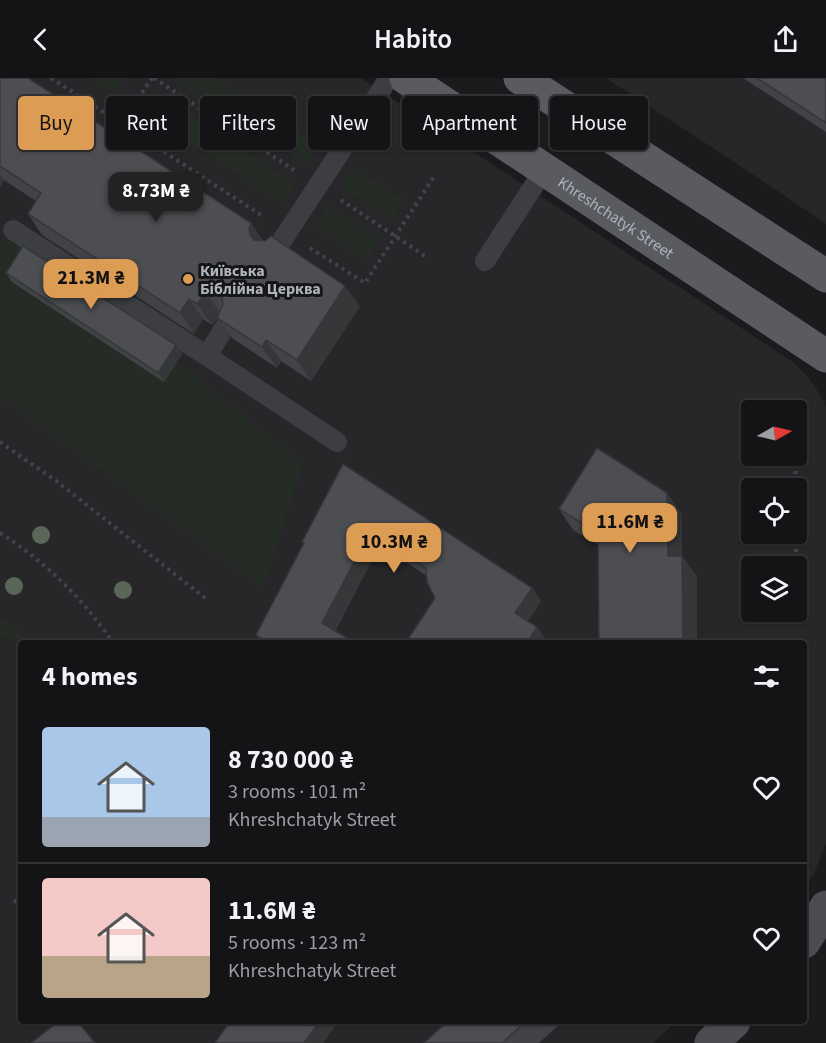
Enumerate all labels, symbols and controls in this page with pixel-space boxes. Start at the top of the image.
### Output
text: Habito [374,20,452,59]
icon: back [24,23,57,56]
icon: share [769,23,802,56]
chip: Buy [18,96,94,150]
chip: Rent [106,96,188,150]
chip: Filters [200,96,296,150]
chip: New [308,96,390,150]
chip: Apartment [402,96,538,150]
chip: House [550,96,648,150]
pin: 8.73M ₴ [101,172,211,223]
street label: Khreshchatyk Street [553,172,678,265]
text: 8.73M ₴ [122,177,190,205]
pin: 21.3M ₴ [36,259,146,310]
place label: Київська Біблійна Церква [200,260,321,300]
text: 21.3M ₴ [57,264,125,292]
marker: Київська Біблійна Церква [181,272,195,286]
north arrow [741,400,807,466]
map controls [741,400,807,622]
button: locate [741,478,807,544]
pin: 11.6M ₴ [575,503,685,554]
text: 11.6M ₴ [596,508,664,536]
pin: 10.3M ₴ [339,523,449,574]
text: 10.3M ₴ [360,528,428,556]
button: layers [741,556,807,622]
text: 4 homes [42,658,137,695]
icon: filters [750,660,783,693]
text: 8 730 000 ₴ [228,741,353,778]
icon: home [90,751,162,823]
icon: heart [750,771,783,804]
text: 3 rooms · 101 m² [228,778,366,806]
text: Khreshchatyk Street [228,806,396,834]
text: 11.6M ₴ [228,892,316,929]
icon: home [90,902,162,974]
icon: heart [750,922,783,955]
text: 5 rooms · 123 m² [228,929,366,957]
text: Khreshchatyk Street [228,957,396,985]

